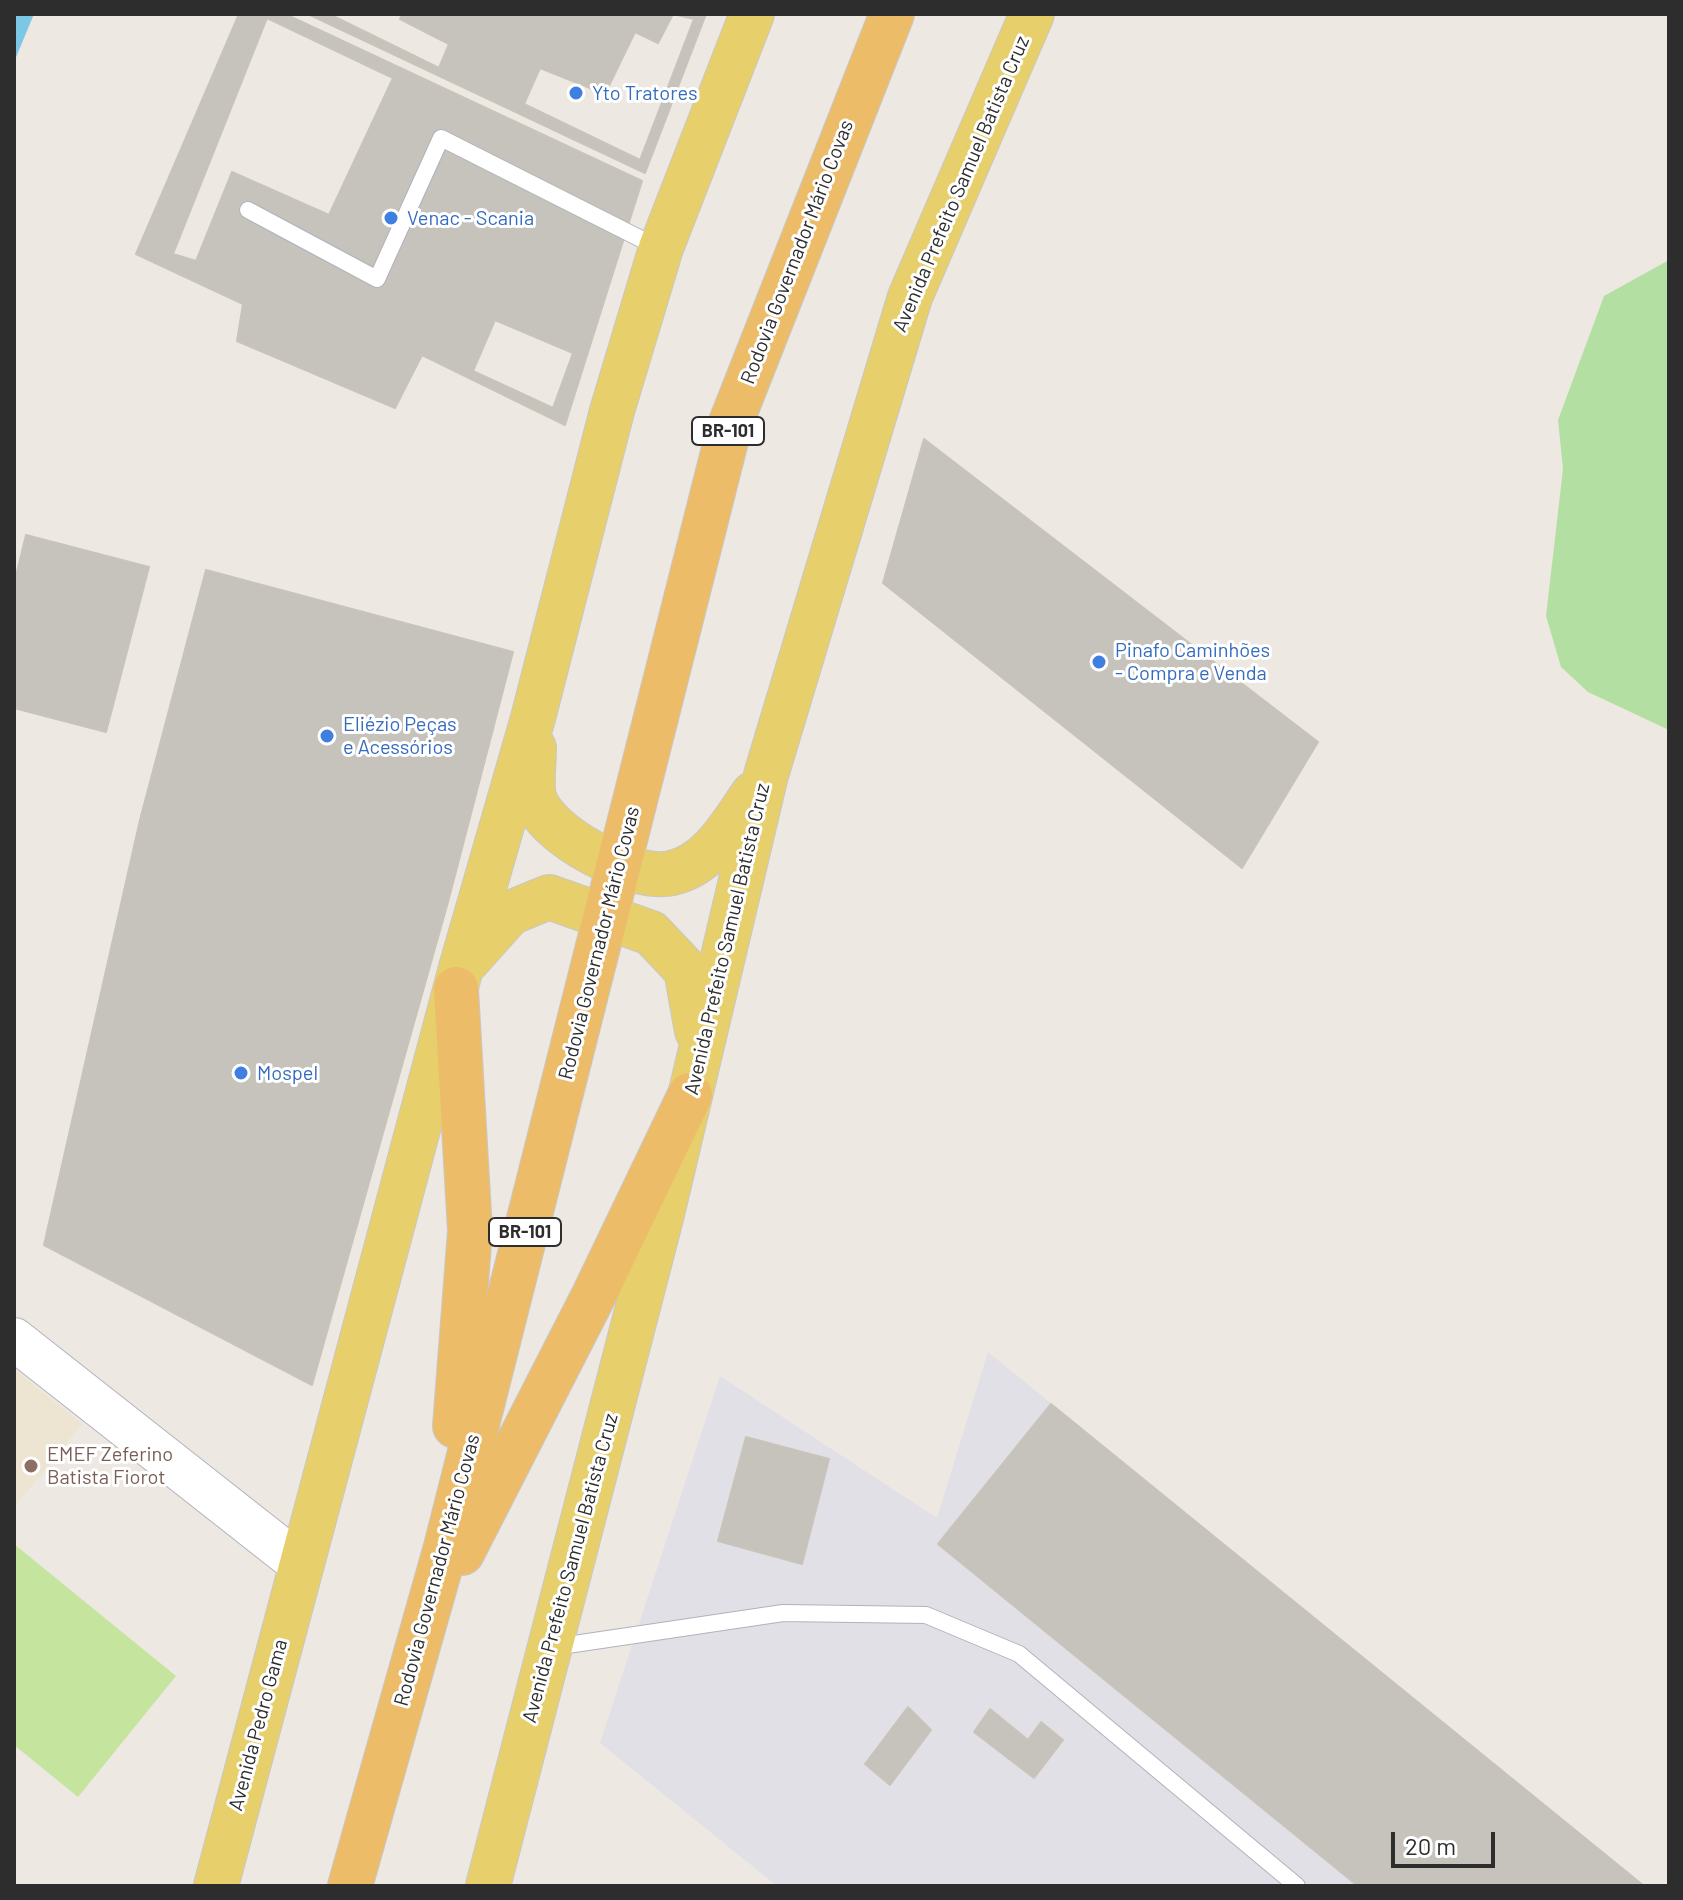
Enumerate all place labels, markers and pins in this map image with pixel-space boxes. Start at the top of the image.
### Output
place label: Yto Tratores [592,81,697,105]
marker: Yto Tratores [567,84,585,102]
place label: Venac - Scania [407,206,534,230]
marker: Venac - Scania [382,209,400,227]
place label: Pinafo Caminhões - Compra e Venda [1115,638,1270,685]
marker: Pinafo Caminhões - Compra e Venda [1090,653,1108,671]
place label: Eliézio Peças e Acessórios [343,712,457,759]
marker: Eliézio Peças e Acessórios [318,727,336,745]
place label: Mospel [257,1061,318,1085]
marker: Mospel [232,1064,250,1082]
place label: EMEF Zeferino Batista Fiorot [47,1442,173,1489]
marker: EMEF Zeferino Batista Fiorot [22,1457,40,1475]

